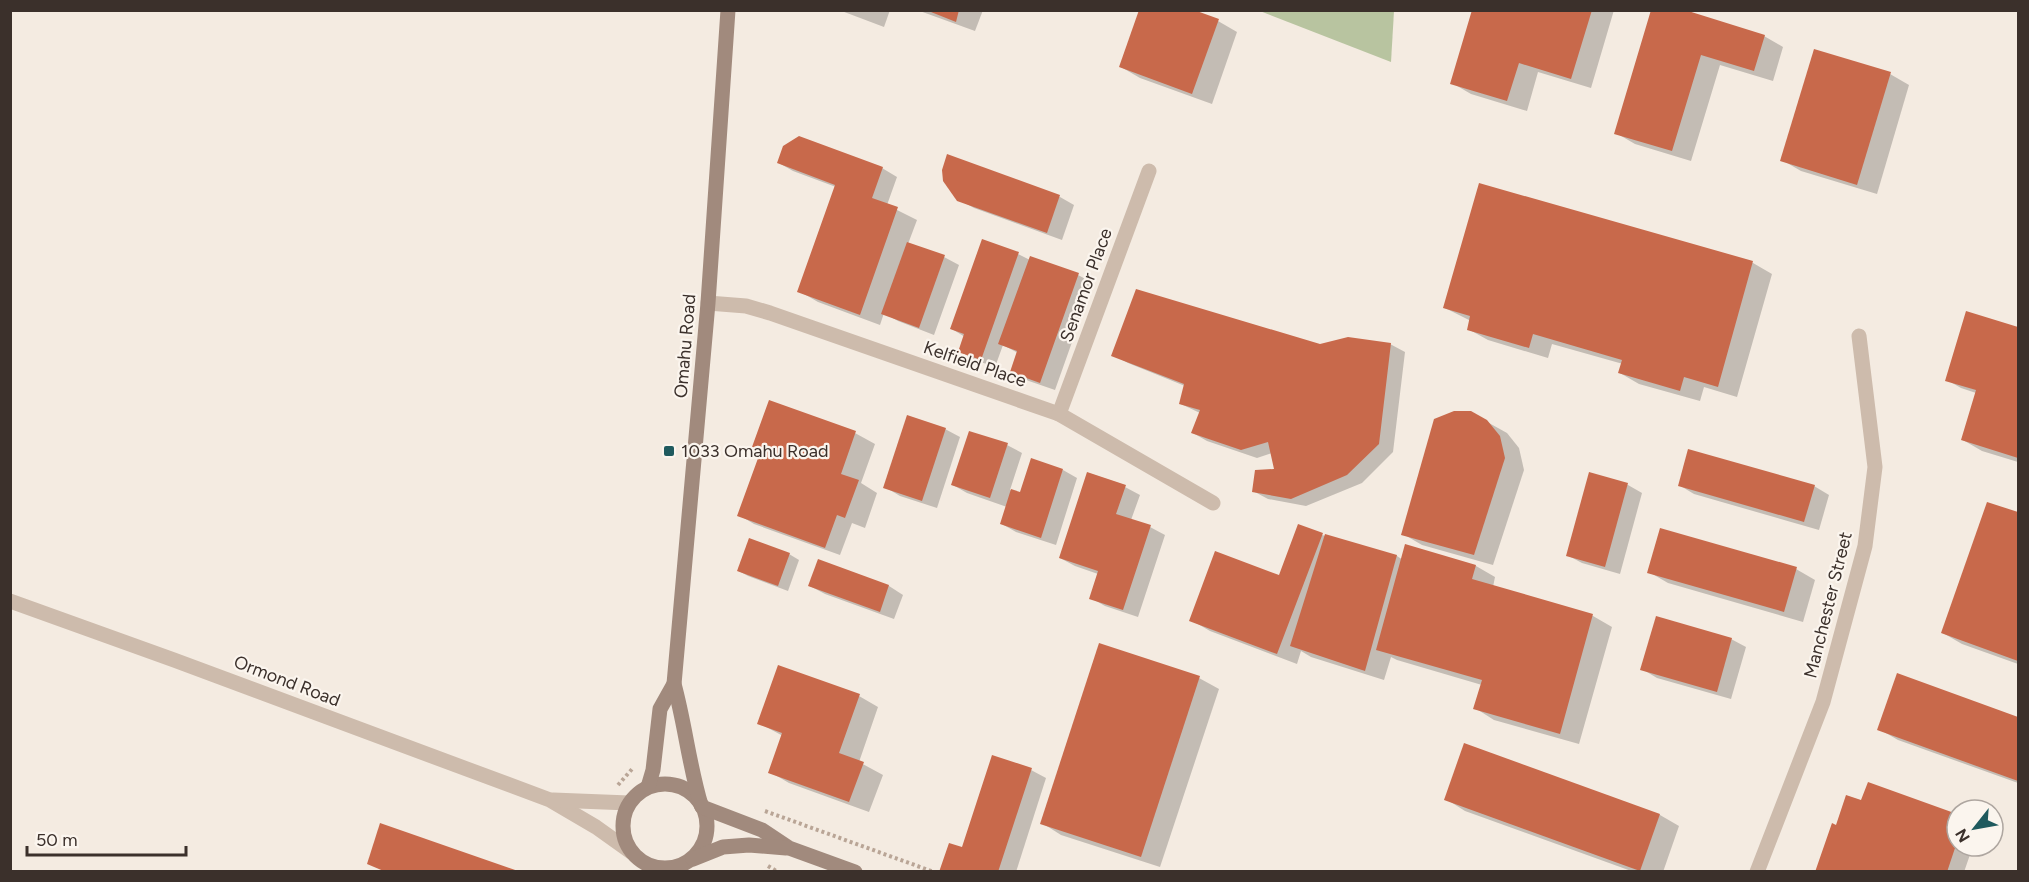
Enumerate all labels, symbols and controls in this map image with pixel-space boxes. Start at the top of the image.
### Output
street label: Senamor Place [1055,225,1117,345]
street label: Omahu Road [669,293,701,399]
street label: Kelfield Place [921,336,1029,392]
place label: 1033 Omahu Road [681,440,828,462]
marker: 1033 Omahu Road [662,444,676,458]
street label: Manchester Street [1799,529,1857,680]
street label: Ormond Road [231,651,343,711]
north arrow [1945,798,2005,858]
scale bar [27,819,186,857]
text: N [1951,825,1974,846]
text: 50 m [36,829,78,851]

